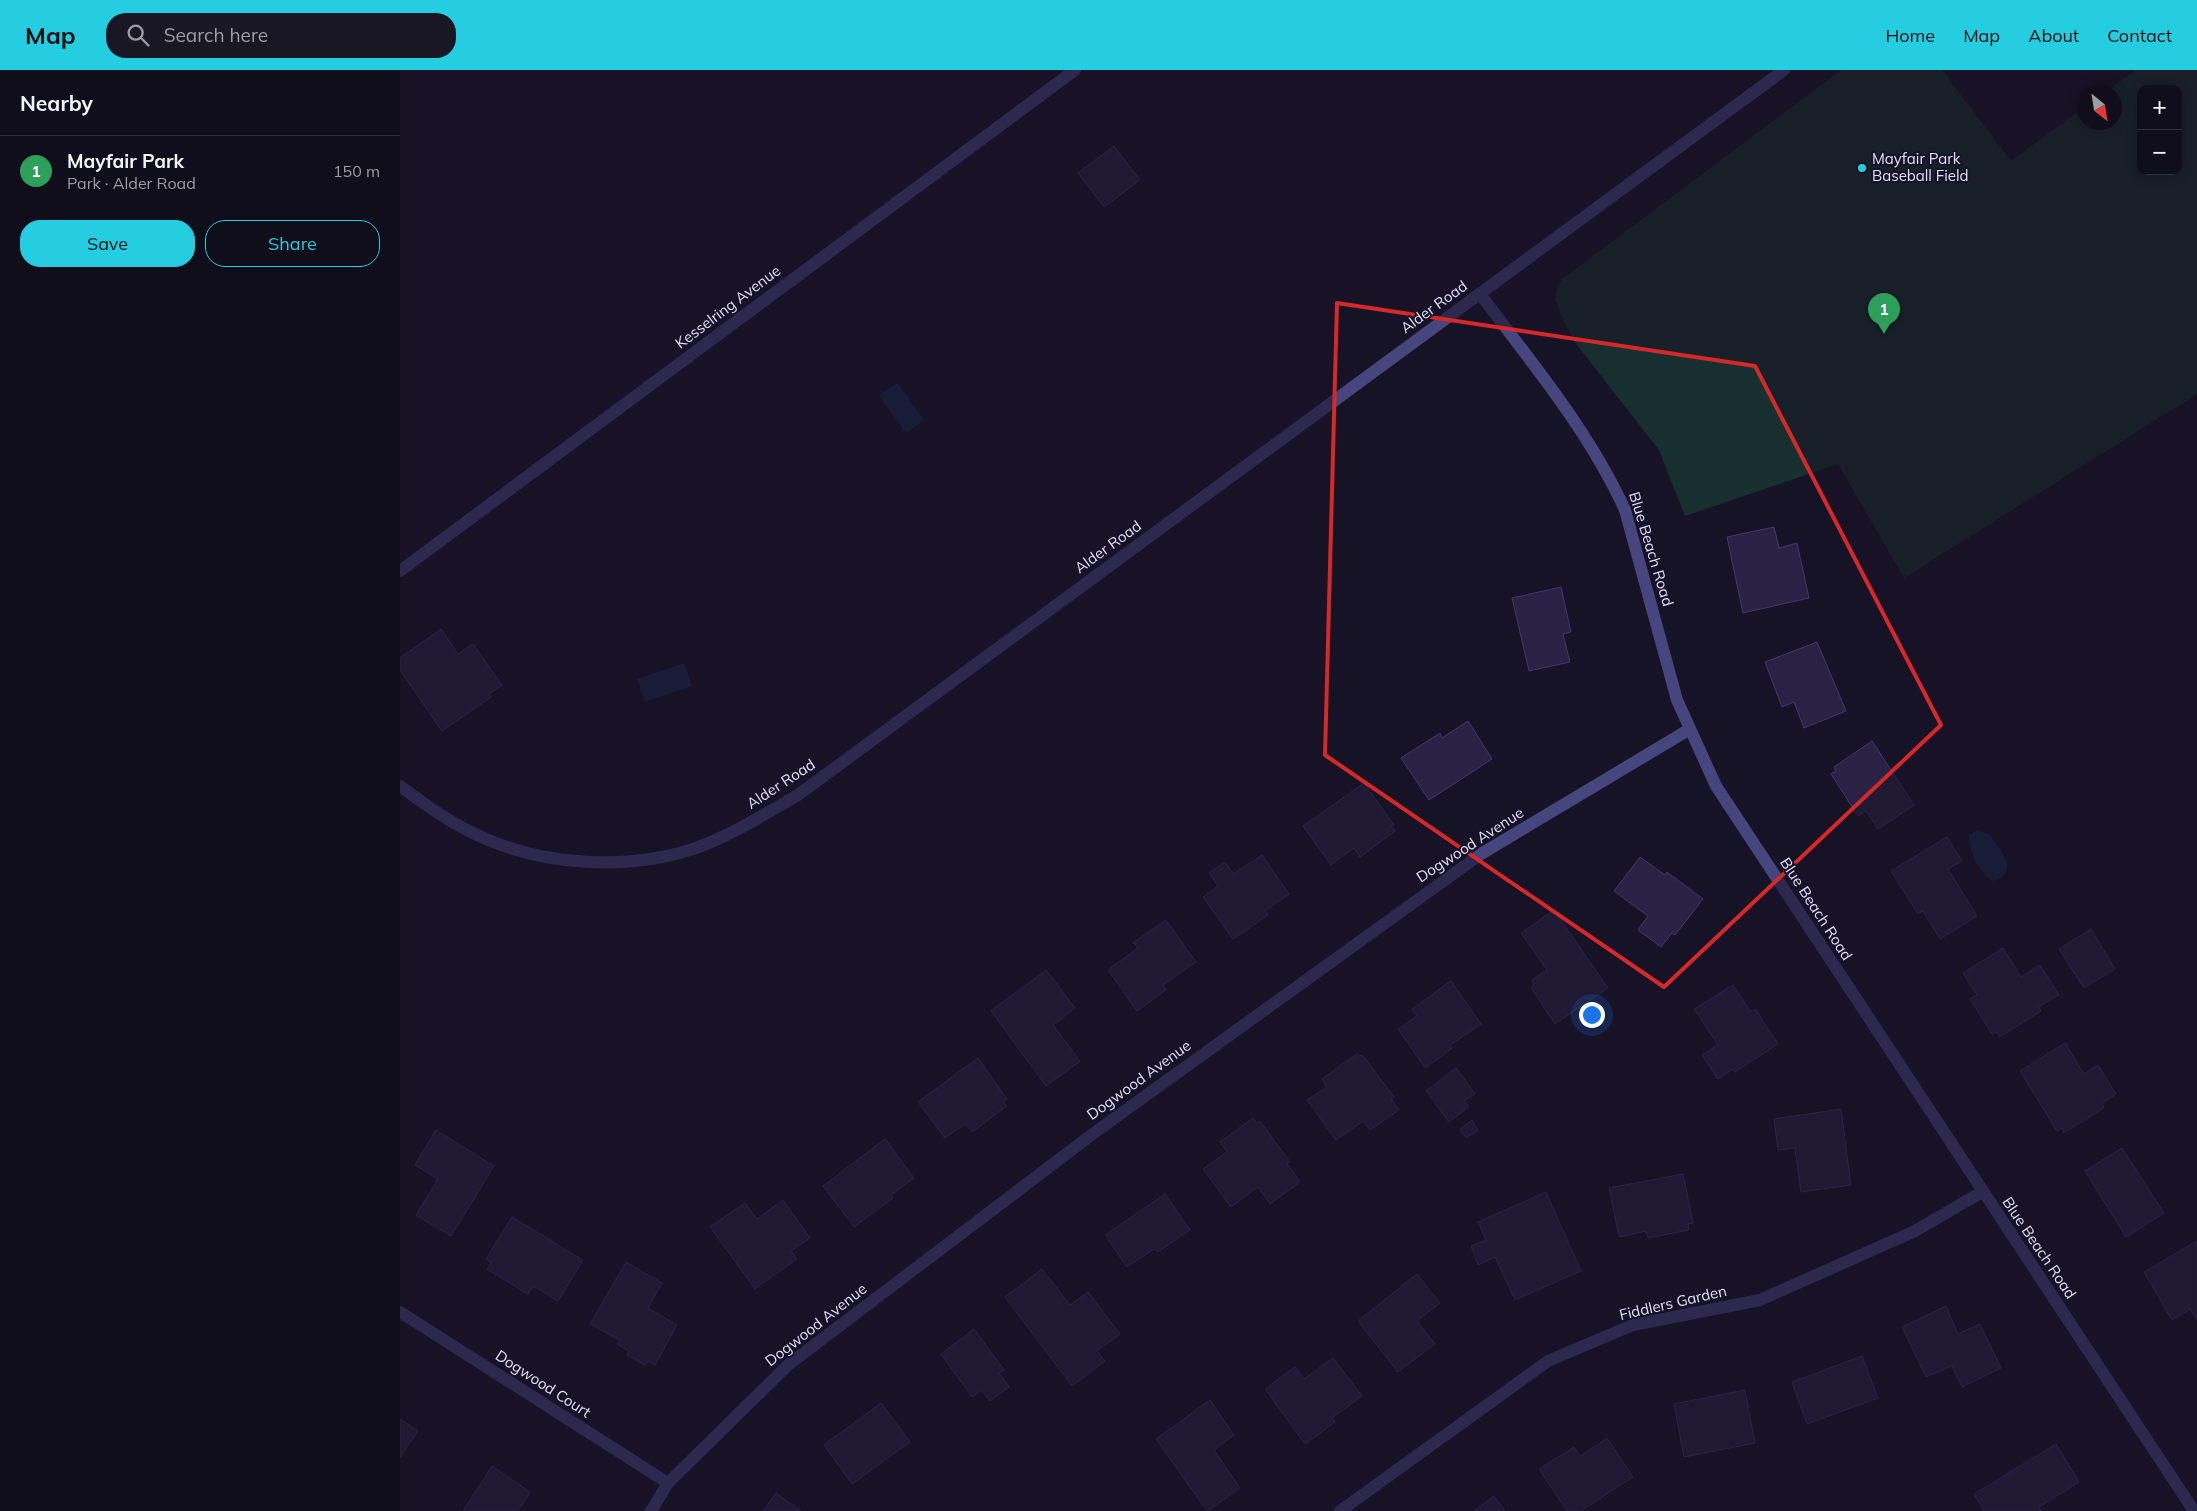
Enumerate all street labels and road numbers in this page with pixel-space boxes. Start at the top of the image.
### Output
street label: Kesselring Avenue [671,261,784,352]
street label: Alder Road [1397,276,1471,337]
street label: Blue Beach Road [1625,489,1678,608]
street label: Alder Road [1071,516,1145,577]
street label: Alder Road [743,754,819,813]
street label: Dogwood Avenue [1413,803,1527,886]
street label: Blue Beach Road [1776,854,1857,964]
street label: Dogwood Avenue [1083,1035,1194,1124]
street label: Blue Beach Road [1998,1193,2080,1302]
street label: Dogwood Avenue [761,1279,870,1370]
street label: Fiddlers Garden [1617,1281,1728,1324]
street label: Dogwood Court [492,1346,595,1421]

